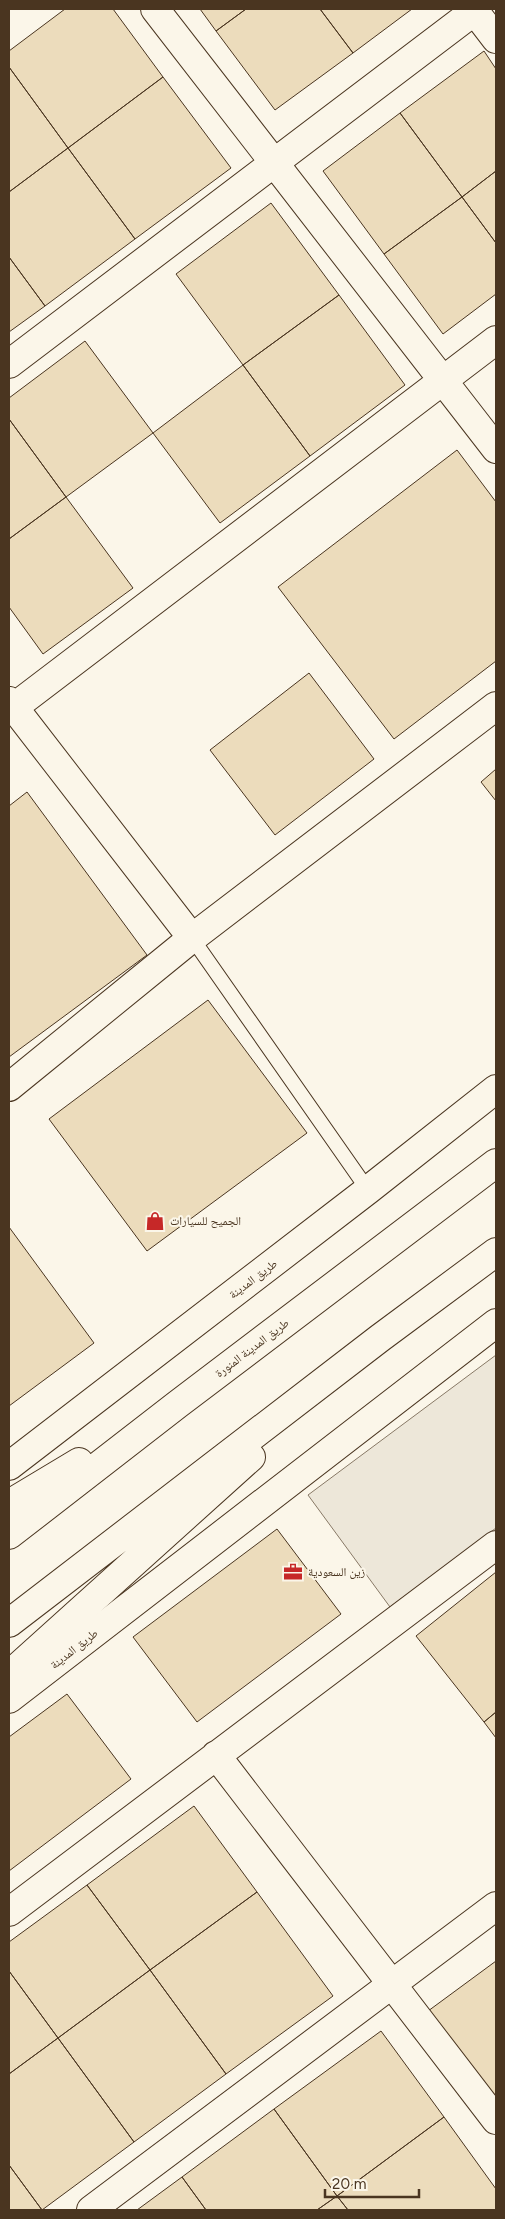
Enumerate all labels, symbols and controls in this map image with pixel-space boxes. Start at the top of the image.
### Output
shop icon: الجميح للسيارات [144,1210,166,1232]
place label: الجميح للسيارات [170,1214,241,1228]
street label: طريق المدينة [226,1256,280,1302]
street label: طريق المدينة المنورة [212,1316,292,1380]
office icon: زين السعودية [282,1561,304,1583]
place label: زين السعودية [308,1565,366,1579]
street label: طريق المدينة [47,1626,101,1672]
scale bar [325,2166,419,2198]
text: 20 m [332,2175,366,2193]

